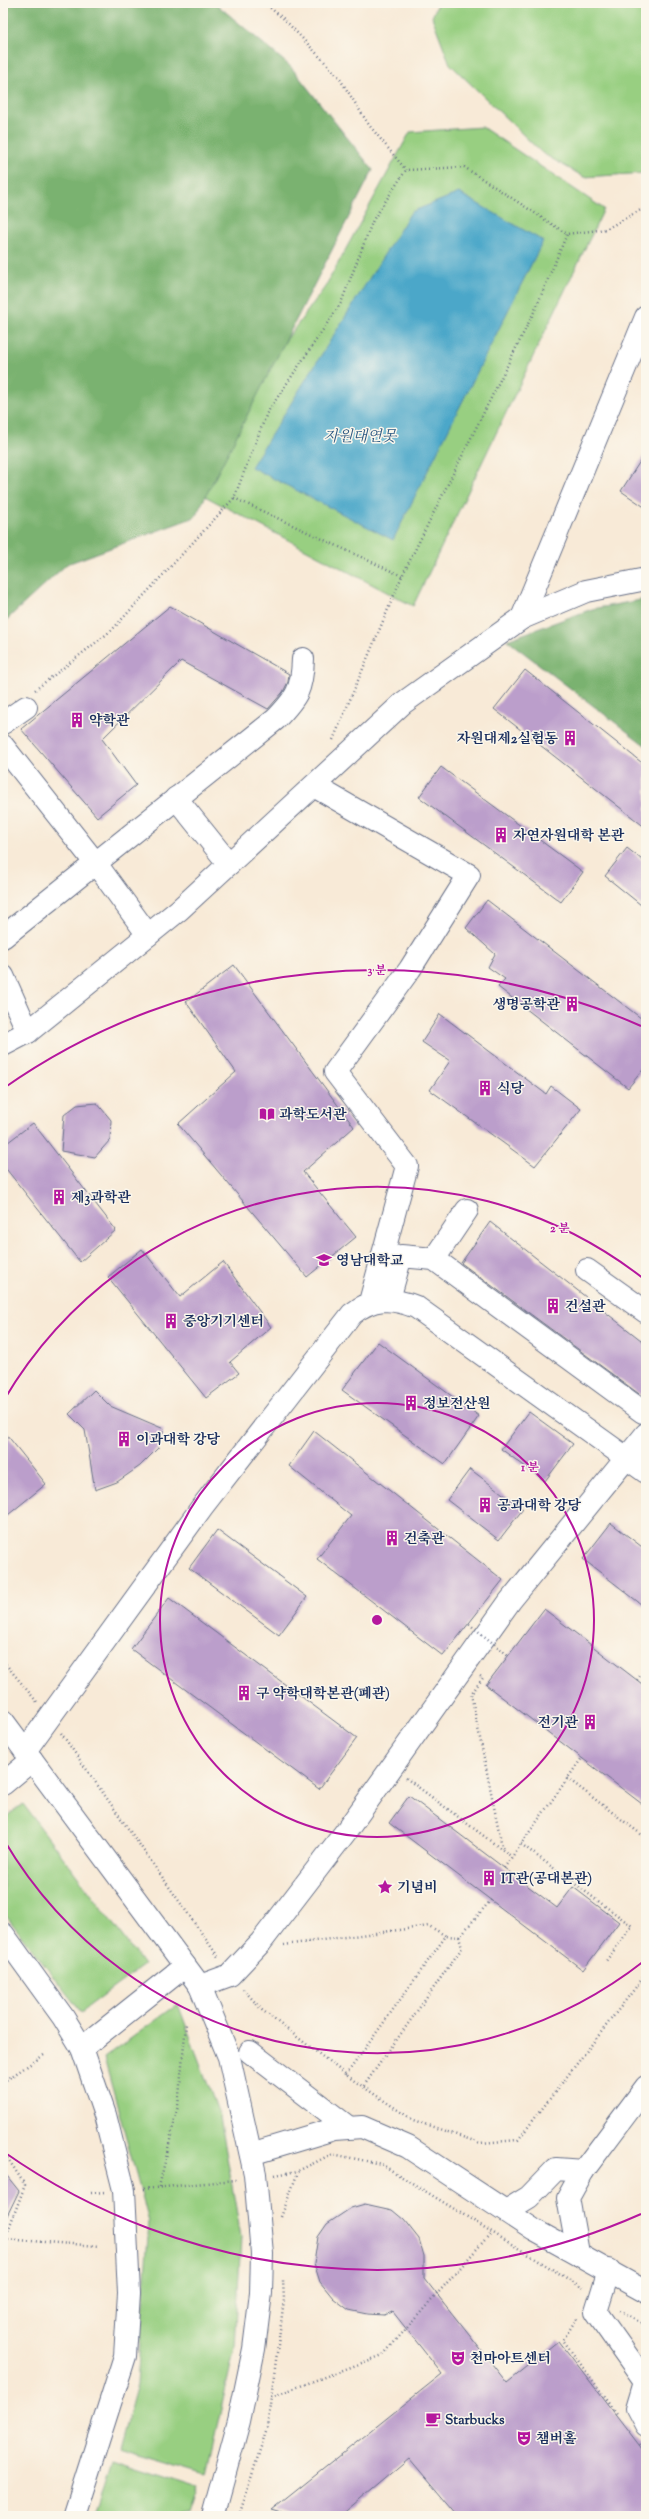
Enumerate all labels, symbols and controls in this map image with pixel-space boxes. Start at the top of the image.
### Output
water label: 자원대연못 [324,427,398,448]
building icon: 약학관 [68,711,86,729]
place label: 약학관 [89,712,130,732]
building icon: 자원대제2실험동 [561,729,579,747]
place label: 자원대제2실험동 [457,730,558,750]
building icon: 자연자원대학 본관 [492,826,510,844]
place label: 자연자원대학 본관 [513,827,625,847]
text: 3 분 [368,962,387,980]
building icon: 생명공학관 [563,995,581,1013]
place label: 생명공학관 [492,996,560,1016]
building icon: 식당 [476,1079,494,1097]
place label: 식당 [497,1080,525,1100]
library icon: 과학도서관 [258,1105,276,1123]
place label: 과학도서관 [279,1106,347,1126]
building icon: 제3과학관 [50,1188,68,1206]
place label: 제3과학관 [71,1189,131,1209]
text: 2 분 [550,1220,570,1238]
school or university icon: 영남대학교 [315,1251,333,1269]
place label: 영남대학교 [336,1252,404,1272]
building icon: 건설관 [544,1297,562,1315]
place label: 건설관 [565,1298,606,1318]
building icon: 중앙기기센터 [162,1312,180,1330]
place label: 중앙기기센터 [183,1313,264,1333]
building icon: 정보전산원 [402,1394,420,1412]
place label: 정보전산원 [423,1395,491,1415]
building icon: 이과대학 강당 [115,1430,133,1448]
place label: 이과대학 강당 [136,1431,221,1451]
text: 1 분 [520,1459,540,1477]
building icon: 공과대학 강당 [476,1496,494,1514]
place label: 공과대학 강당 [497,1497,582,1517]
building icon: 건축관 [383,1529,401,1547]
place label: 건축관 [404,1530,445,1550]
centre of rings [370,1613,384,1627]
building icon: 구 약학대학본관(폐관) [235,1684,253,1702]
place label: 구 약학대학본관(폐관) [256,1685,390,1705]
building icon: 전기관 [581,1713,599,1731]
place label: 전기관 [537,1714,578,1734]
building icon: IT관(공대본관) [480,1869,498,1887]
place label: IT관(공대본관) [501,1870,592,1890]
place icon: 기념비 [376,1878,394,1896]
place label: 기념비 [397,1879,438,1899]
theatre icon: 천마아트센터 [449,2349,467,2367]
place label: 천마아트센터 [470,2350,551,2370]
cafe icon: Starbucks [424,2410,442,2428]
place label: Starbucks [445,2411,505,2431]
theatre icon: 챔버홀 [515,2429,533,2447]
place label: 챔버홀 [536,2430,577,2450]

